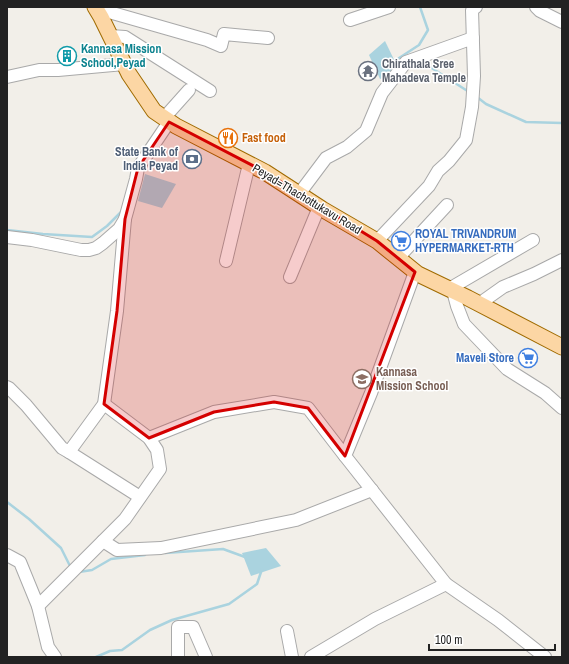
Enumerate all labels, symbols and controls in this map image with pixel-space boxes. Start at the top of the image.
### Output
place label: Kannasa Mission School,Peyad [81,41,161,71]
building icon: Kannasa Mission School,Peyad [56,45,78,67]
place label: Chirathala Sree Mahadeva Temple [382,56,467,86]
temple icon: Chirathala Sree Mahadeva Temple [357,60,379,82]
restaurant icon: Fast food [217,127,239,149]
place label: Fast food [242,130,286,146]
place label: State Bank of India Peyad [115,144,179,174]
bank icon: State Bank of India Peyad [181,148,203,170]
street label: Peyad=Thachottukavu Road [250,160,364,238]
place label: ROYAL TRIVANDRUM HYPERMARKET-RTH [415,226,517,256]
supermarket icon: ROYAL TRIVANDRUM HYPERMARKET-RTH [390,230,412,252]
supermarket icon: Maveli Store [517,347,539,369]
place label: Maveli Store [456,350,515,366]
place label: Kannasa Mission School [376,364,448,394]
school or university icon: Kannasa Mission School [351,368,373,390]
scale bar [429,626,555,652]
text: 100 m [435,632,462,648]

